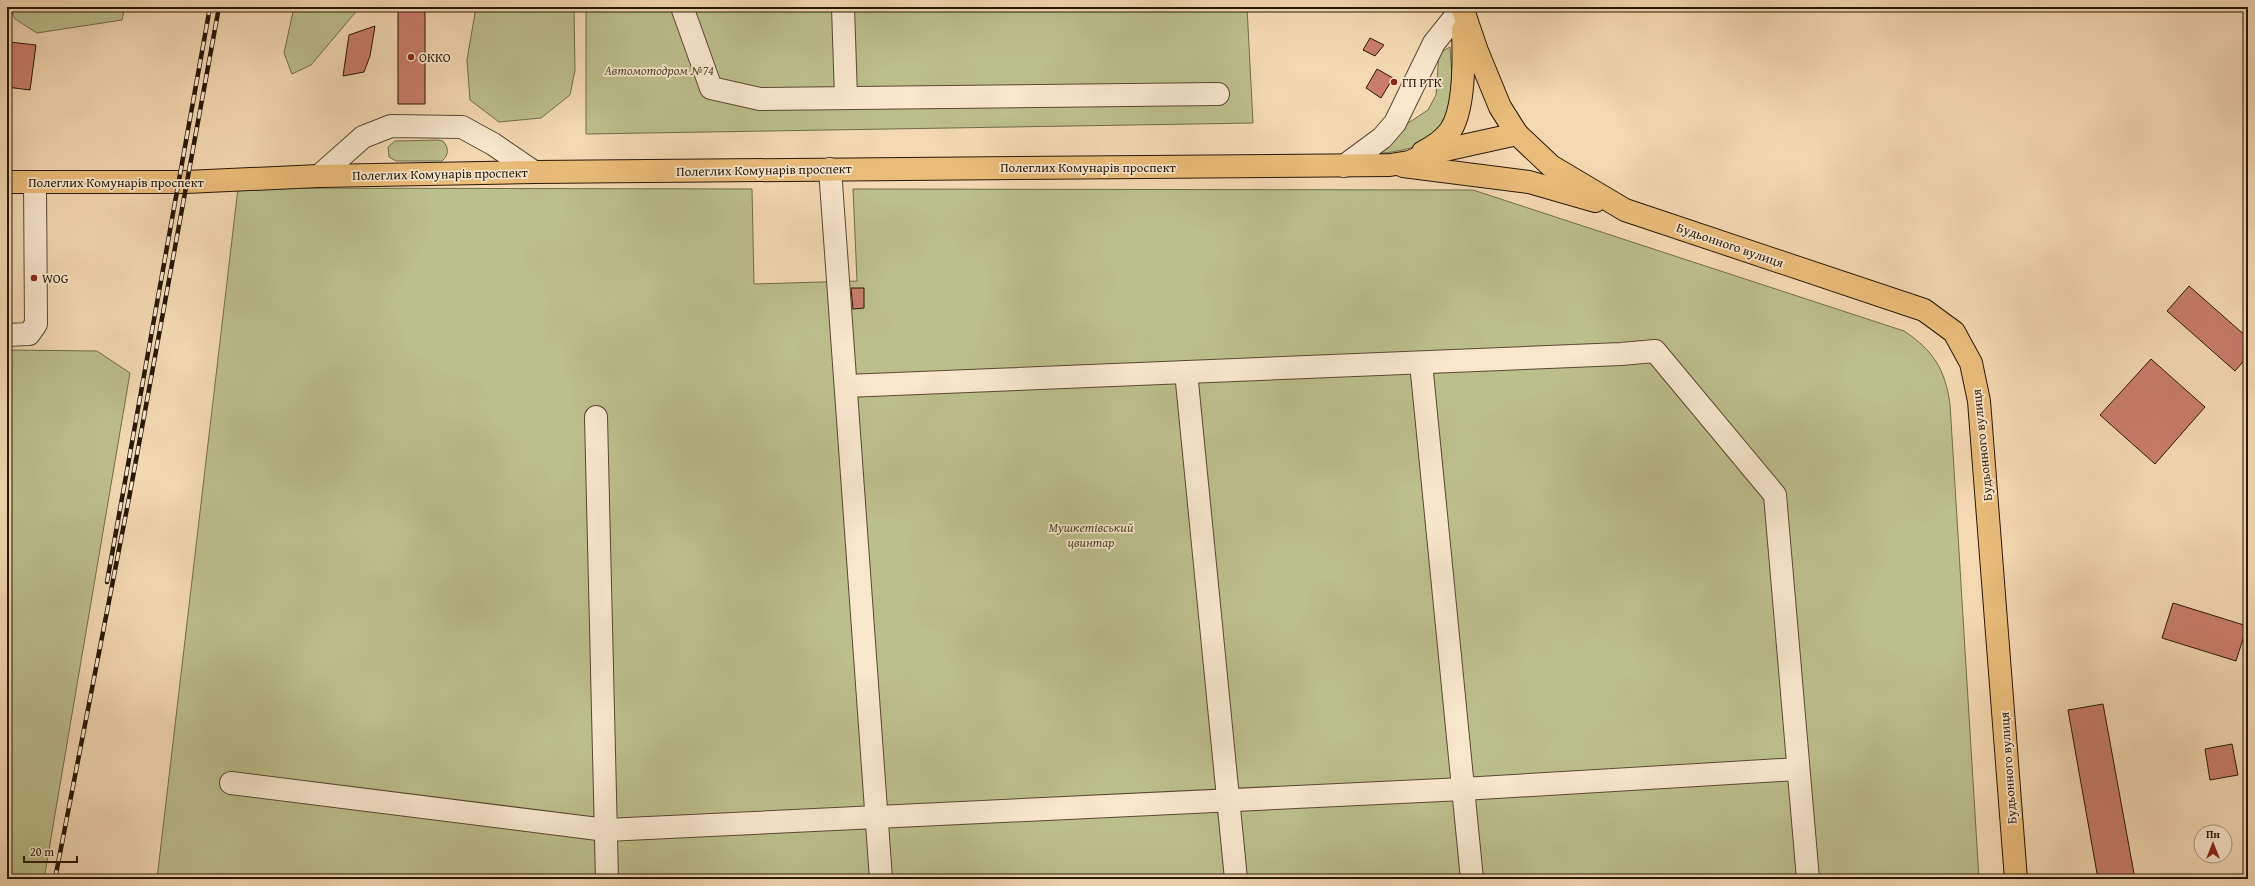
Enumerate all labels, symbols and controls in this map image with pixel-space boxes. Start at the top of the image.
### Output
place label: ОККО [419,48,451,67]
marker: ОККО [406,52,416,62]
park label: Автомотодром №74 [603,61,714,80]
place label: ГП РТК [1402,73,1442,92]
marker: ГП РТК [1389,77,1399,87]
street label: Полеглих Комунарів проспект [1000,158,1176,177]
street label: Полеглих Комунарів проспект [676,159,853,181]
street label: Полеглих Комунарів проспект [352,163,529,185]
street label: Полеглих Комунарів проспект [28,173,204,192]
street label: Будьонного вулиця [1674,218,1787,272]
place label: WOG [42,269,69,288]
marker: WOG [29,273,39,283]
street label: Будьонного вулиця [1967,388,1997,502]
park label: Мушкетівський цвинтар [1048,518,1134,552]
street label: Будьонного вулиця [1995,711,2021,825]
north arrow [2193,824,2233,864]
text: Пн [2206,826,2220,842]
scale bar [24,838,77,864]
text: 20 m [30,843,54,860]

